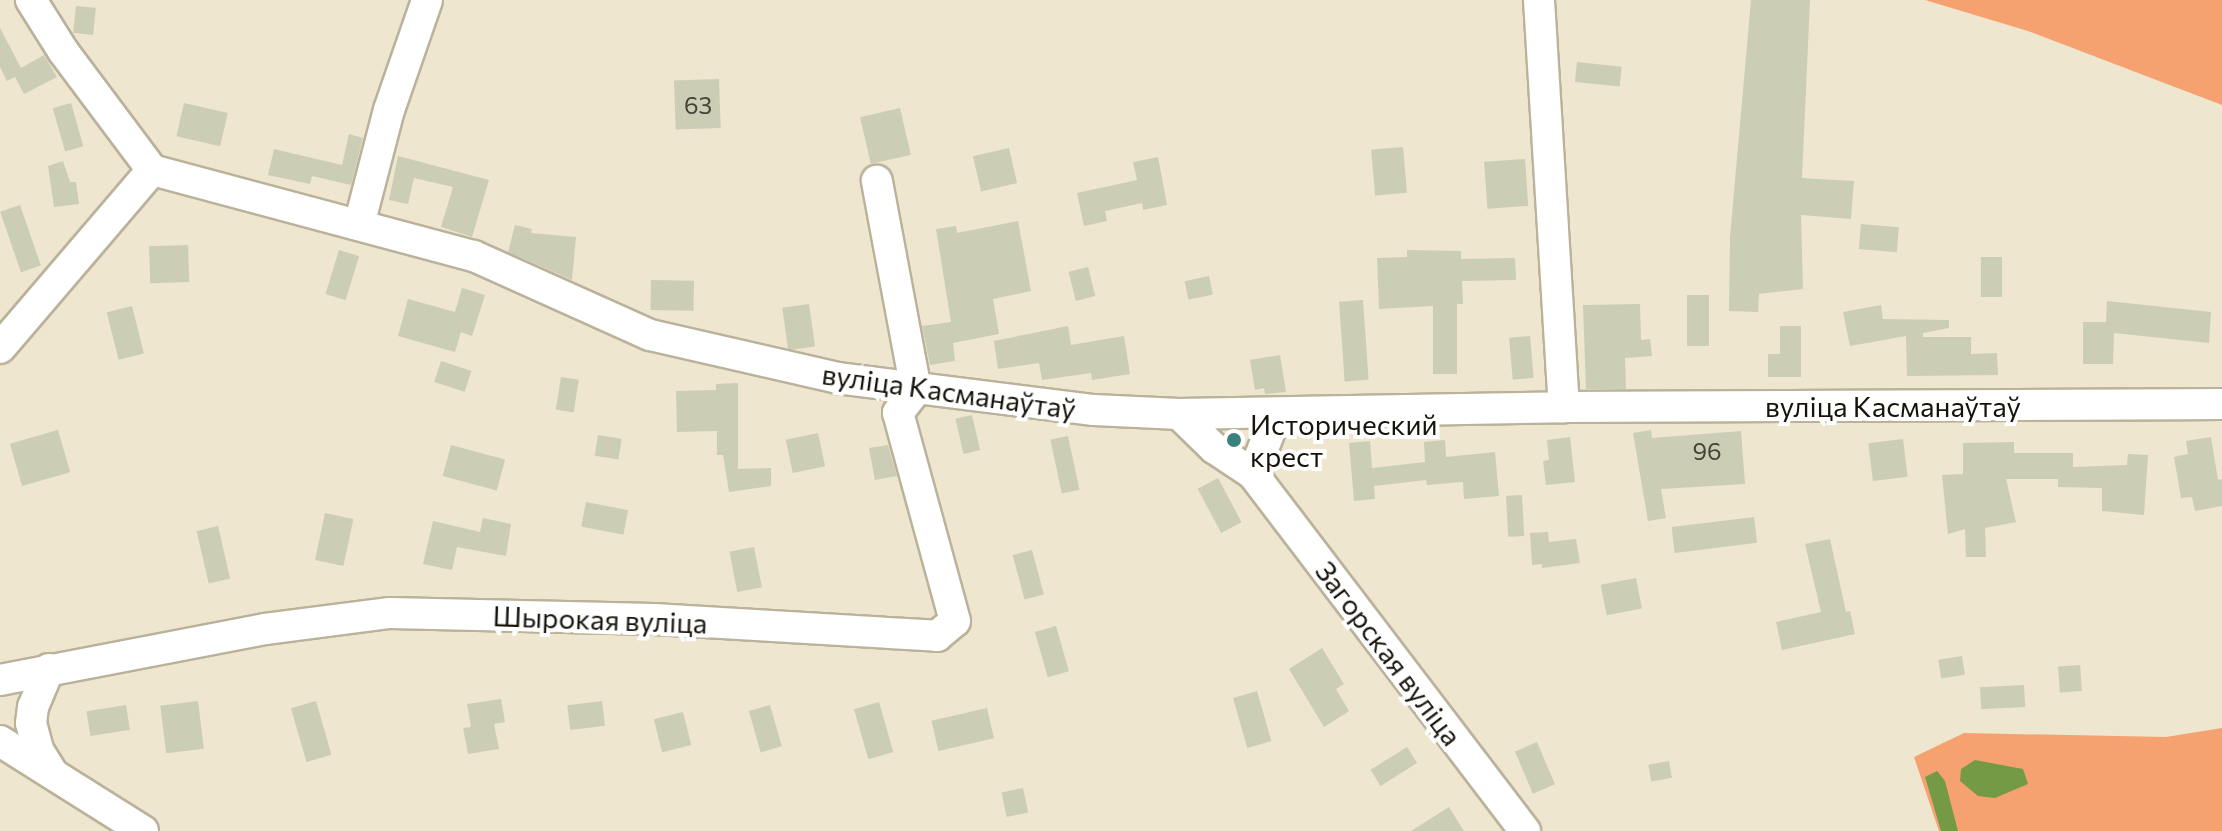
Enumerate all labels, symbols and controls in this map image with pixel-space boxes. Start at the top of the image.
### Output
house number: 63 [684,91,712,119]
street label: вуліца Касманаўтаў [820,357,1078,425]
street label: вуліца Касманаўтаў [1765,389,2021,423]
place label: Исторический крест [1250,407,1438,473]
marker: Исторический крест [1225,431,1243,449]
house number: 96 [1692,437,1722,465]
street label: Загорская вуліца [1309,554,1469,752]
street label: Шырокая вуліца [492,598,708,640]

